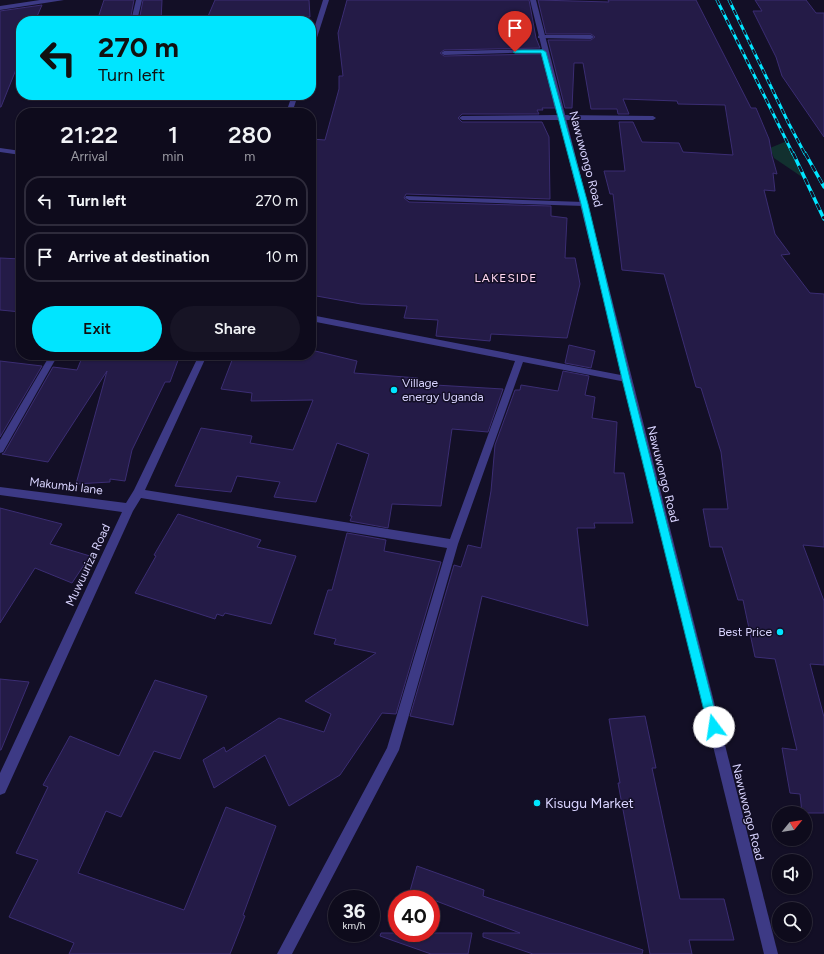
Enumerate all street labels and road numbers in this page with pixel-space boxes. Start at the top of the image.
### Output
street label: Nawuwongo Road [566,109,606,209]
street label: Nawuwongo Road [644,424,682,524]
street label: Makumbi lane [29,475,104,497]
street label: Muwuuriza Road [63,522,113,608]
street label: Nawuwongo Road [729,762,767,862]

